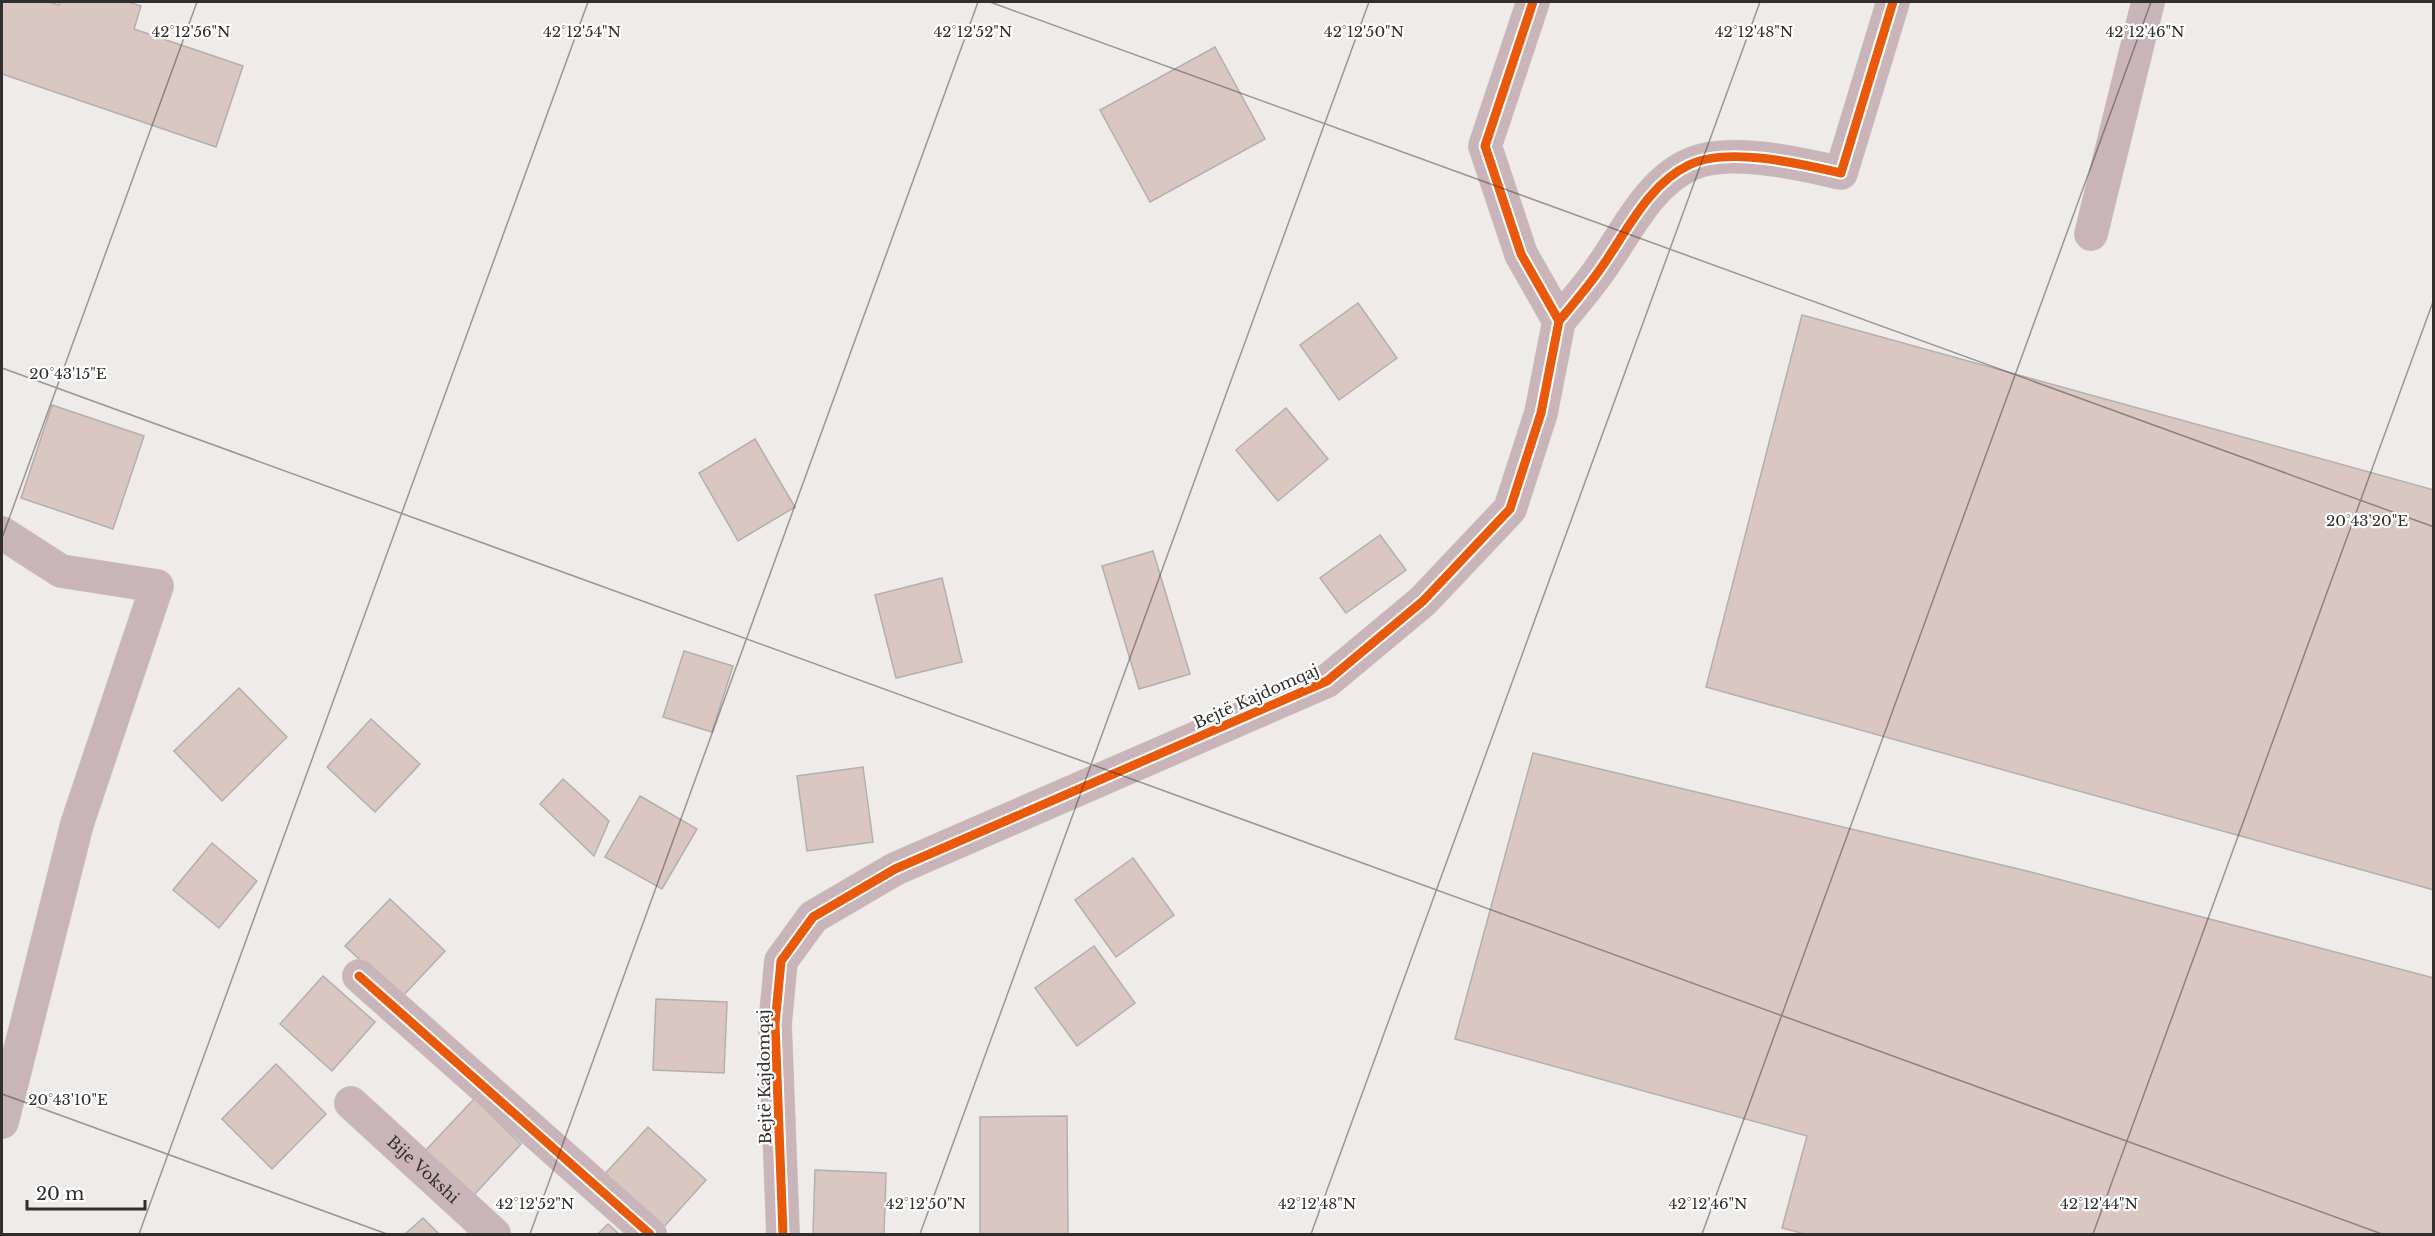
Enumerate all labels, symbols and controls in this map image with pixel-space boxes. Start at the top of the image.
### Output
text: 42°12'56"N [151,22,231,41]
text: 42°12'54"N [543,22,621,41]
text: 42°12'52"N [934,22,1012,41]
text: 42°12'50"N [1324,22,1404,41]
text: 42°12'48"N [1715,22,1793,41]
text: 42°12'46"N [2105,22,2185,41]
text: 20°43'15"E [29,364,107,383]
text: 20°43'20"E [2326,511,2408,530]
street label: Bejtë Kajdomqaj [1190,659,1322,733]
street label: Bejtë Kajdomqaj [753,1009,775,1145]
text: 20°43'10"E [28,1090,108,1109]
street label: Bije Vokshi [383,1131,464,1208]
scale bar [27,1173,146,1211]
text: 20 m [36,1183,84,1205]
text: 42°12'52"N [496,1194,574,1213]
text: 42°12'50"N [886,1194,966,1213]
text: 42°12'48"N [1278,1194,1356,1213]
text: 42°12'46"N [1668,1194,1748,1213]
text: 42°12'44"N [2060,1194,2138,1213]

